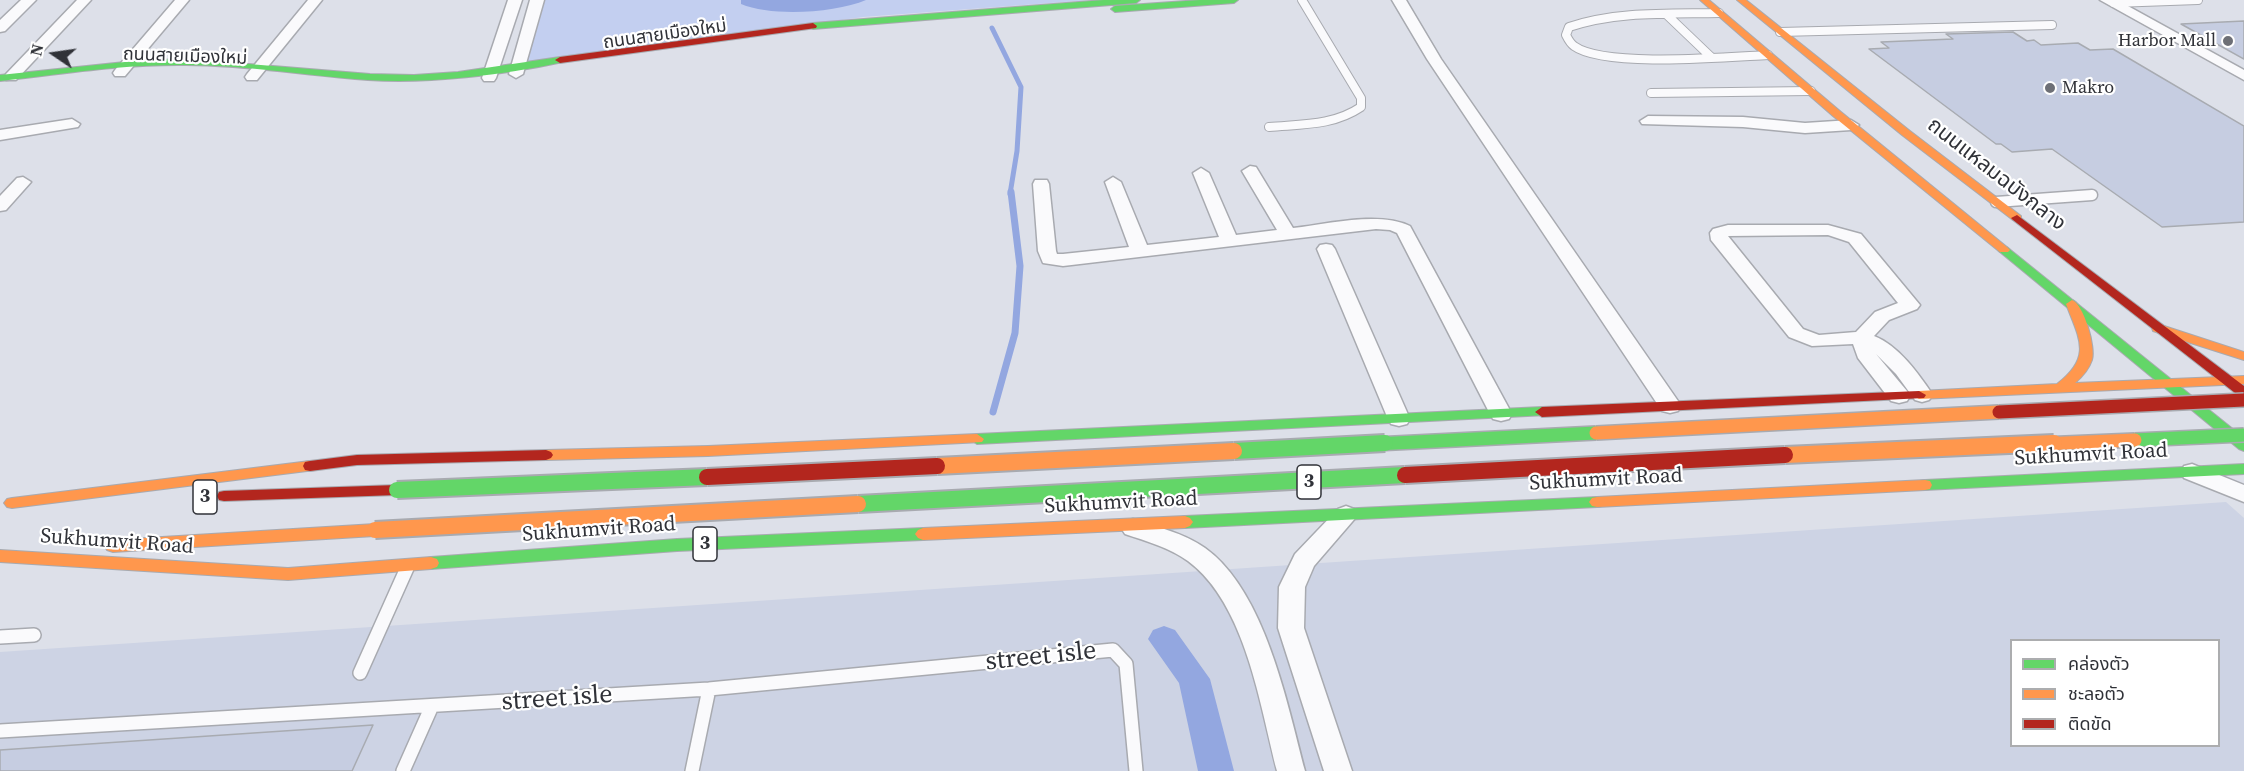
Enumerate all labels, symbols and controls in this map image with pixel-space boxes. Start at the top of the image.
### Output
street label: ถนนสายเมืองใหม่ [602,16,728,54]
north arrow [24,24,84,84]
place label: Harbor Mall [2118,30,2216,52]
marker: Harbor Mall [2221,34,2235,48]
text: N [24,42,48,58]
street label: ถนนสายเมืองใหม่ [122,44,248,70]
place label: Makro [2062,77,2114,99]
marker: Makro [2043,81,2057,95]
street label: ถนนแหลมฉบังกลาง [1922,113,2070,237]
street label: Sukhumvit Road [2014,438,2168,472]
street label: Sukhumvit Road [1529,463,1683,497]
road number: 3 [1297,465,1321,499]
road number: 3 [193,480,217,514]
street label: Sukhumvit Road [1044,486,1198,520]
street label: Sukhumvit Road [522,512,676,548]
street label: Sukhumvit Road [40,524,194,560]
road number: 3 [693,527,717,561]
street label: street isle [984,636,1098,678]
legend [2010,639,2220,747]
text: คล่องตัว [2068,651,2130,676]
street label: street isle [500,680,614,718]
text: ชะลอตัว [2068,681,2125,706]
text: ติดขัด [2068,711,2111,736]

